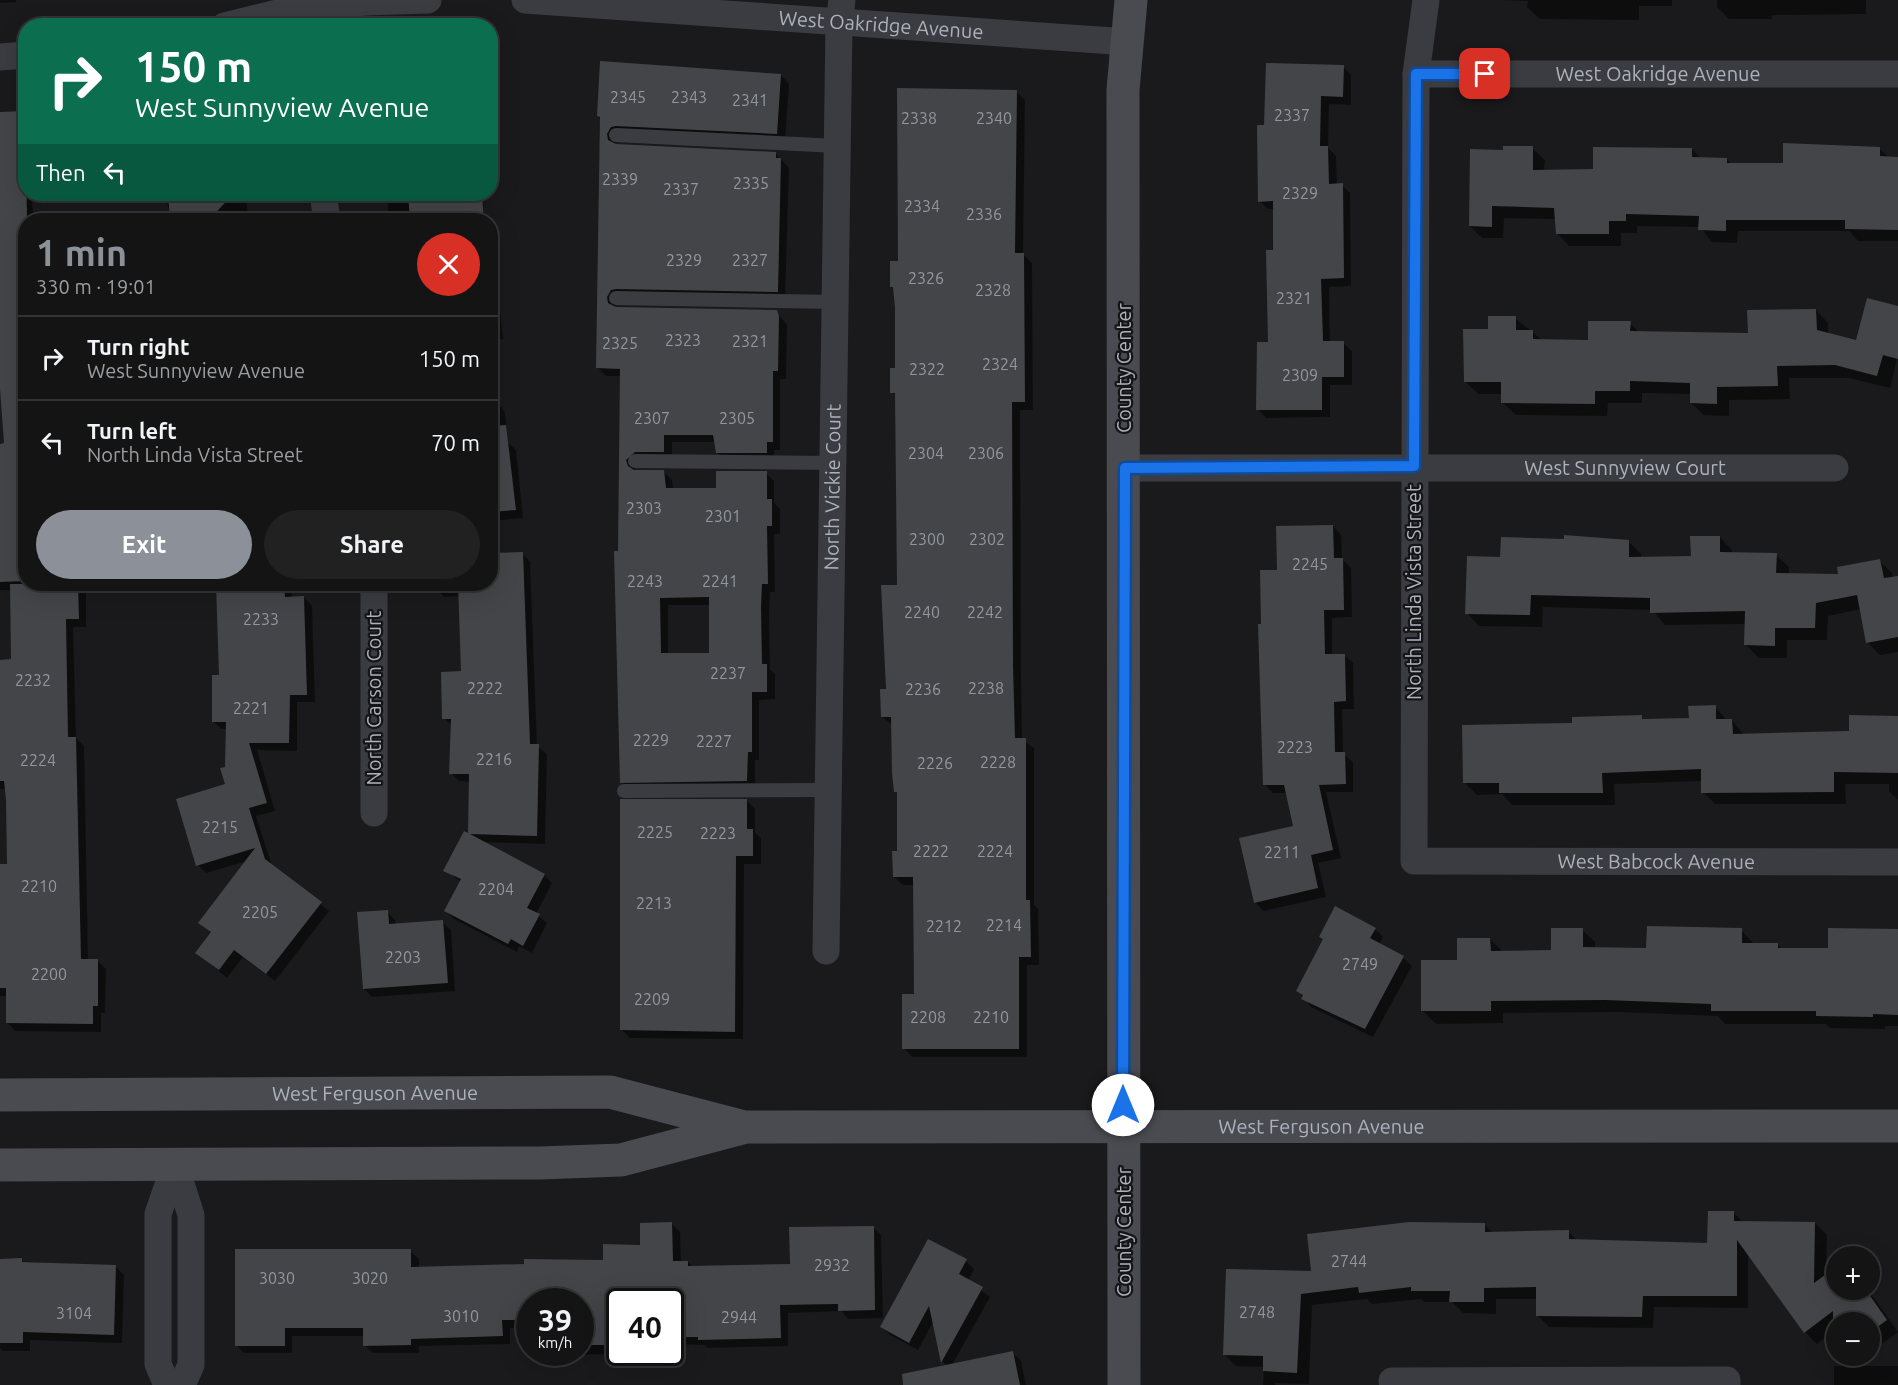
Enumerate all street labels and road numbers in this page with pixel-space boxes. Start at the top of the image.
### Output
street label: West Oakridge Avenue [778,6,984,43]
street label: West Oakridge Avenue [1555,62,1761,85]
street label: County Center [1112,303,1135,433]
street label: North Vickie Court [819,404,845,570]
street label: West Sunnyview Court [1524,456,1726,479]
street label: North Linda Vista Street [1402,484,1425,700]
street label: North Carson Court [362,610,385,785]
street label: West Babcock Avenue [1558,849,1755,873]
street label: West Ferguson Avenue [272,1081,478,1105]
street label: West Ferguson Avenue [1218,1114,1425,1138]
street label: County Center [1112,1167,1135,1297]

